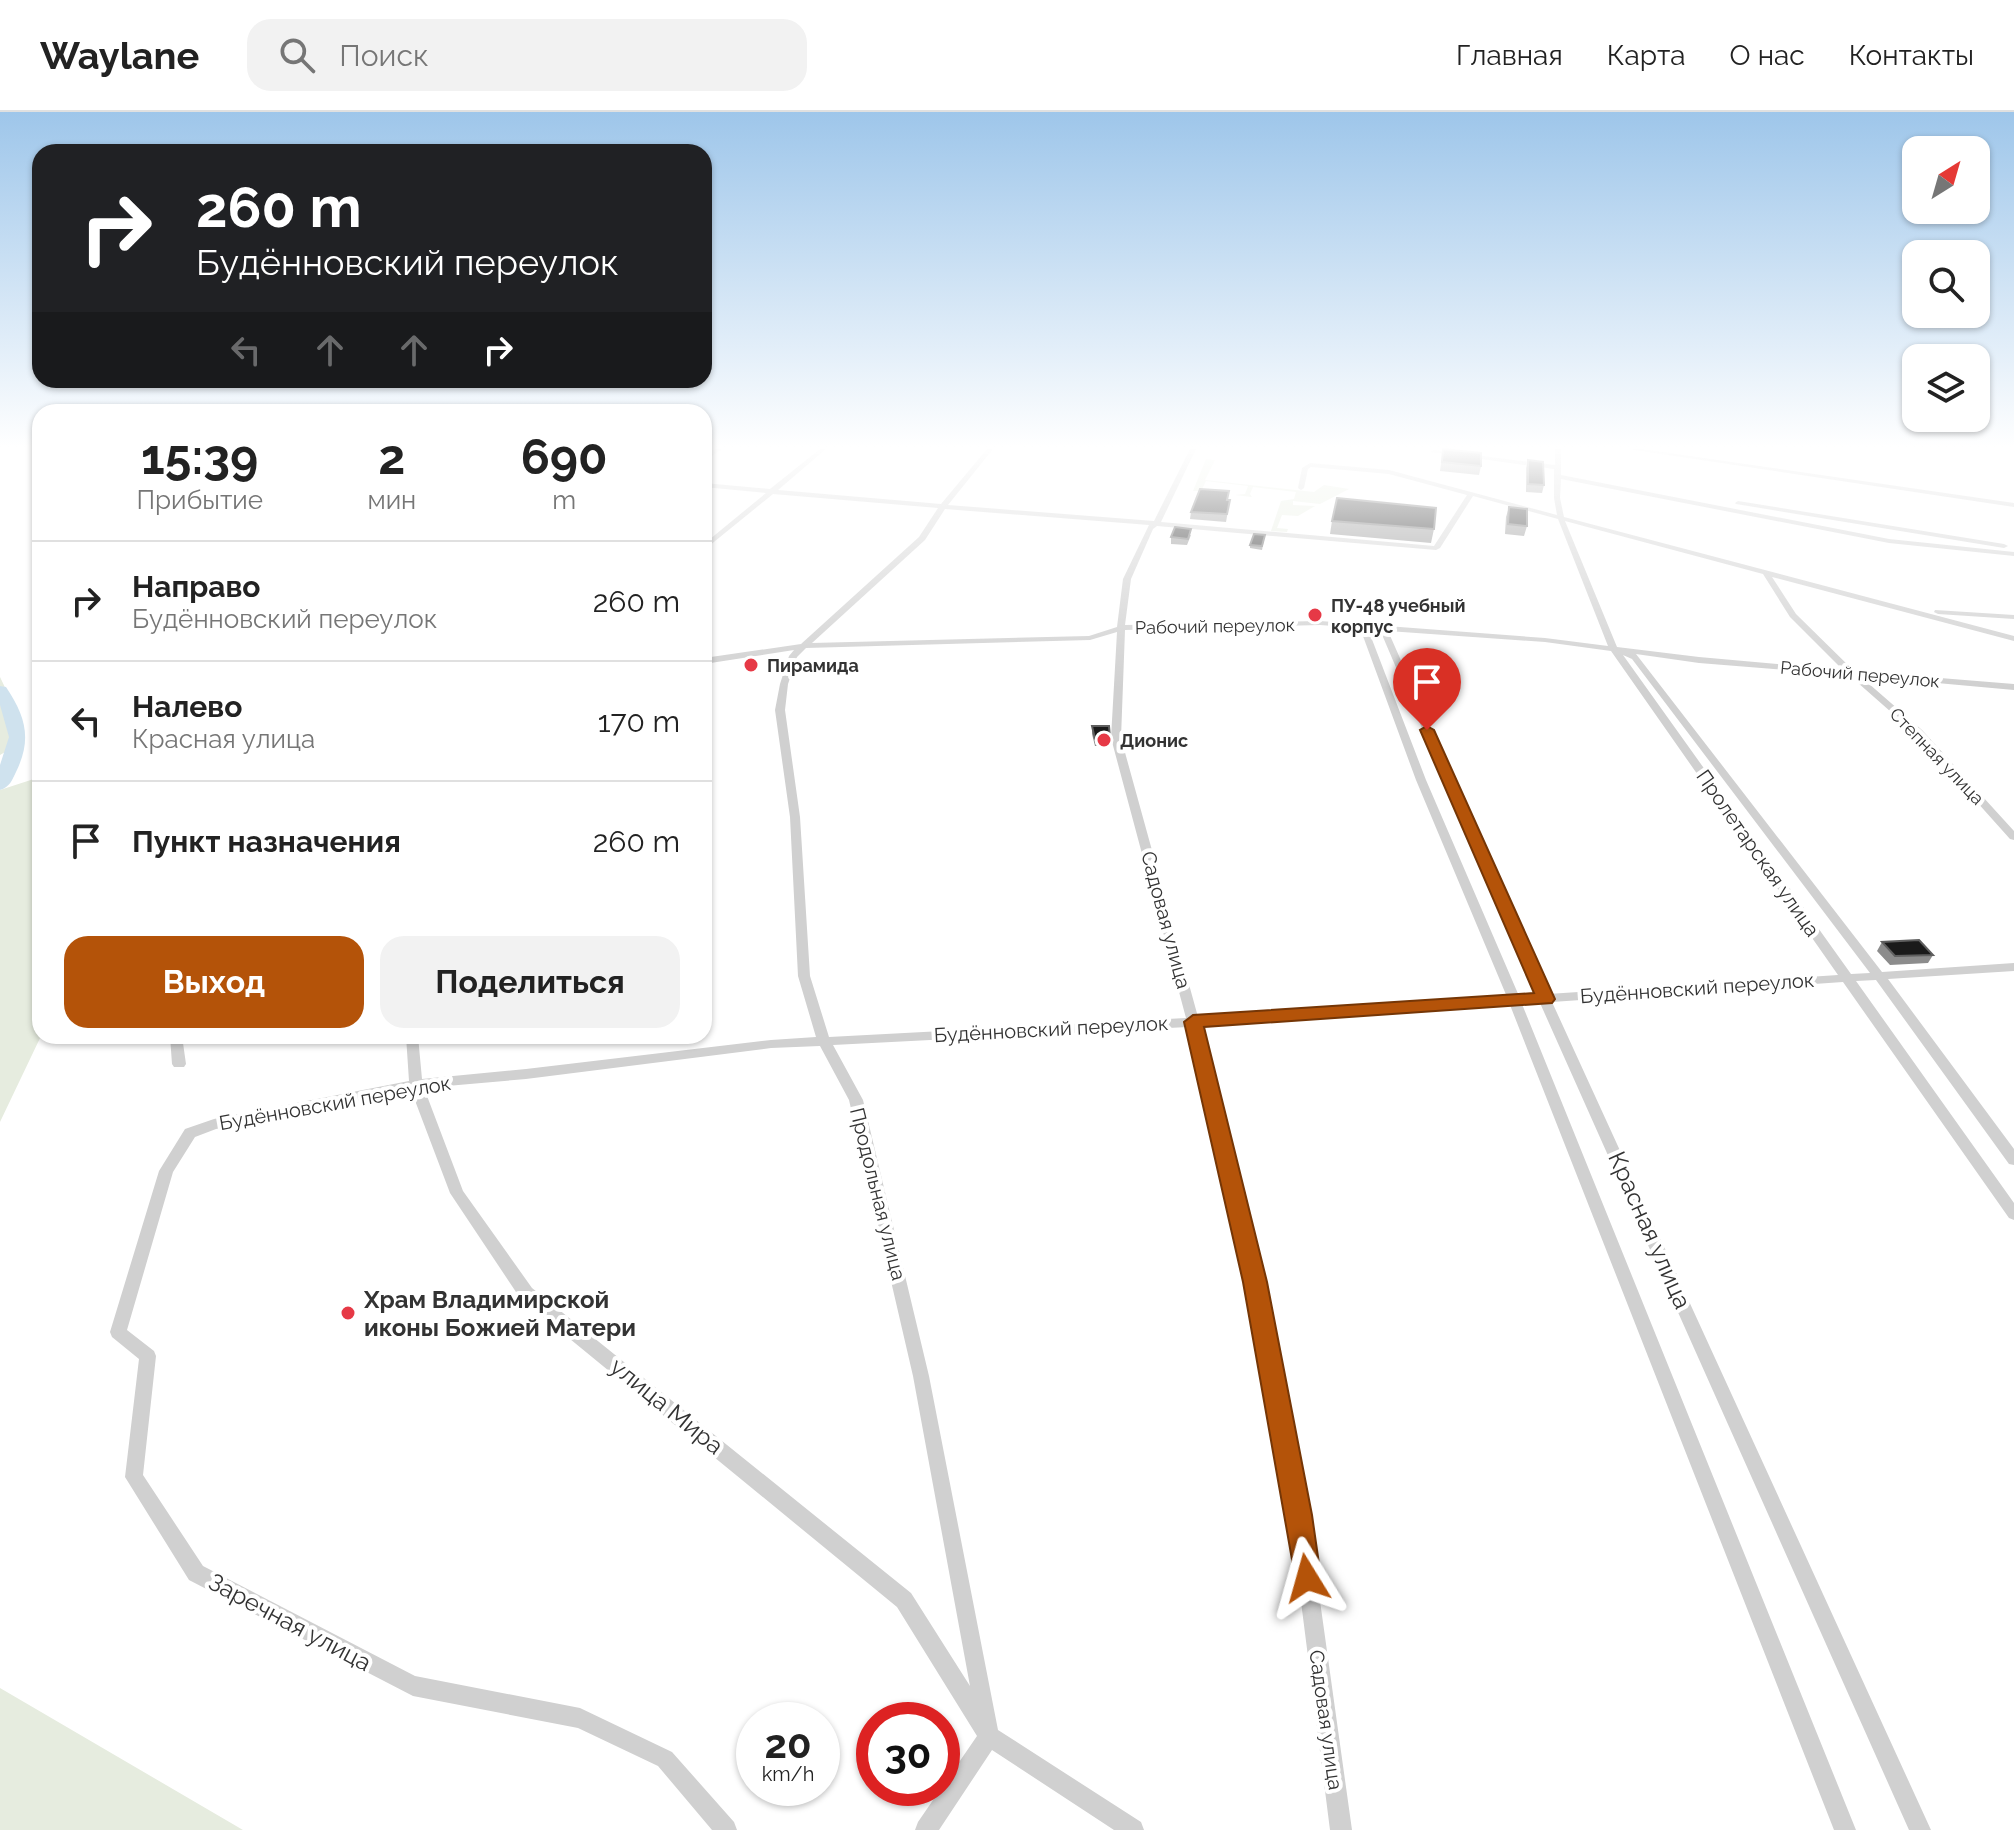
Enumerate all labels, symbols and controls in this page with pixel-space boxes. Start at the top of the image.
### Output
search box [247,19,807,91]
text: Waylane [40,33,199,78]
icon: search [275,33,319,77]
text: Поиск [339,38,429,73]
text: Главная [1456,39,1563,72]
text: Карта [1607,39,1686,72]
text: О нас [1730,39,1805,72]
text: Контакты [1849,39,1974,72]
north arrow [1902,136,1990,224]
map controls [1902,136,1990,432]
text: 260 m [196,174,362,240]
icon: right [64,176,168,280]
button: search [1902,240,1990,328]
text: Будённовский переулок [196,241,619,283]
icon: left [224,328,268,372]
icon: ahead [308,328,352,372]
icon: ahead [392,328,436,372]
icon: right [476,328,520,372]
button: layers [1902,344,1990,432]
text: 15:39 [141,429,258,485]
text: 2 [378,429,405,485]
text: 690 [521,429,608,485]
text: Прибытие [136,485,263,515]
text: мин [367,485,416,515]
text: m [552,485,576,515]
text: Направо [132,569,261,604]
icon: right [64,579,108,623]
text: 260 m [593,584,680,619]
place label: ПУ-48 учебный корпус [1331,595,1465,637]
text: Будённовский переулок [132,604,437,634]
marker: ПУ-48 учебный корпус [1306,606,1324,624]
street label: Рабочий переулок [1135,614,1295,638]
pin [1393,648,1461,730]
place label: Пирамида [767,655,859,676]
marker: Пирамида [742,656,760,674]
street label: Рабочий переулок [1779,657,1941,691]
icon: arrive [1405,660,1449,704]
text: Налево [132,689,242,724]
icon: left [64,699,108,743]
street label: Степная улица [1886,703,1988,809]
text: 170 m [598,704,680,739]
text: Красная улица [132,724,315,754]
place label: Дионис [1120,730,1188,751]
marker: Дионис [1095,731,1113,749]
street label: Пролетарская улица [1691,765,1825,941]
icon: arrive [64,819,108,863]
text: Пункт назначения [132,824,401,859]
text: 260 m [593,824,680,859]
street label: Садовая улица [1136,849,1196,991]
button: Выход [64,936,364,1028]
button: Поделиться [380,936,680,1028]
street label: Будённовский переулок [1579,968,1815,1008]
street label: Будённовский переулок [933,1011,1169,1047]
street label: Будённовский переулок [217,1071,453,1135]
street label: Продольная улица [845,1105,911,1283]
street label: Красная улица [1602,1147,1698,1313]
place label: Храм Владимирской иконы Божией Матери [363,1285,636,1342]
marker: Храм Владимирской иконы Божией Матери [339,1304,357,1322]
street label: улица Мира [605,1352,729,1460]
position arrow [1265,1536,1349,1620]
street label: Заречная улица [204,1567,376,1677]
street label: Садовая улица [1304,1648,1348,1792]
speed limit sign: 30 [856,1702,960,1806]
text: 20 [764,1720,812,1767]
text: km/h [762,1762,814,1786]

